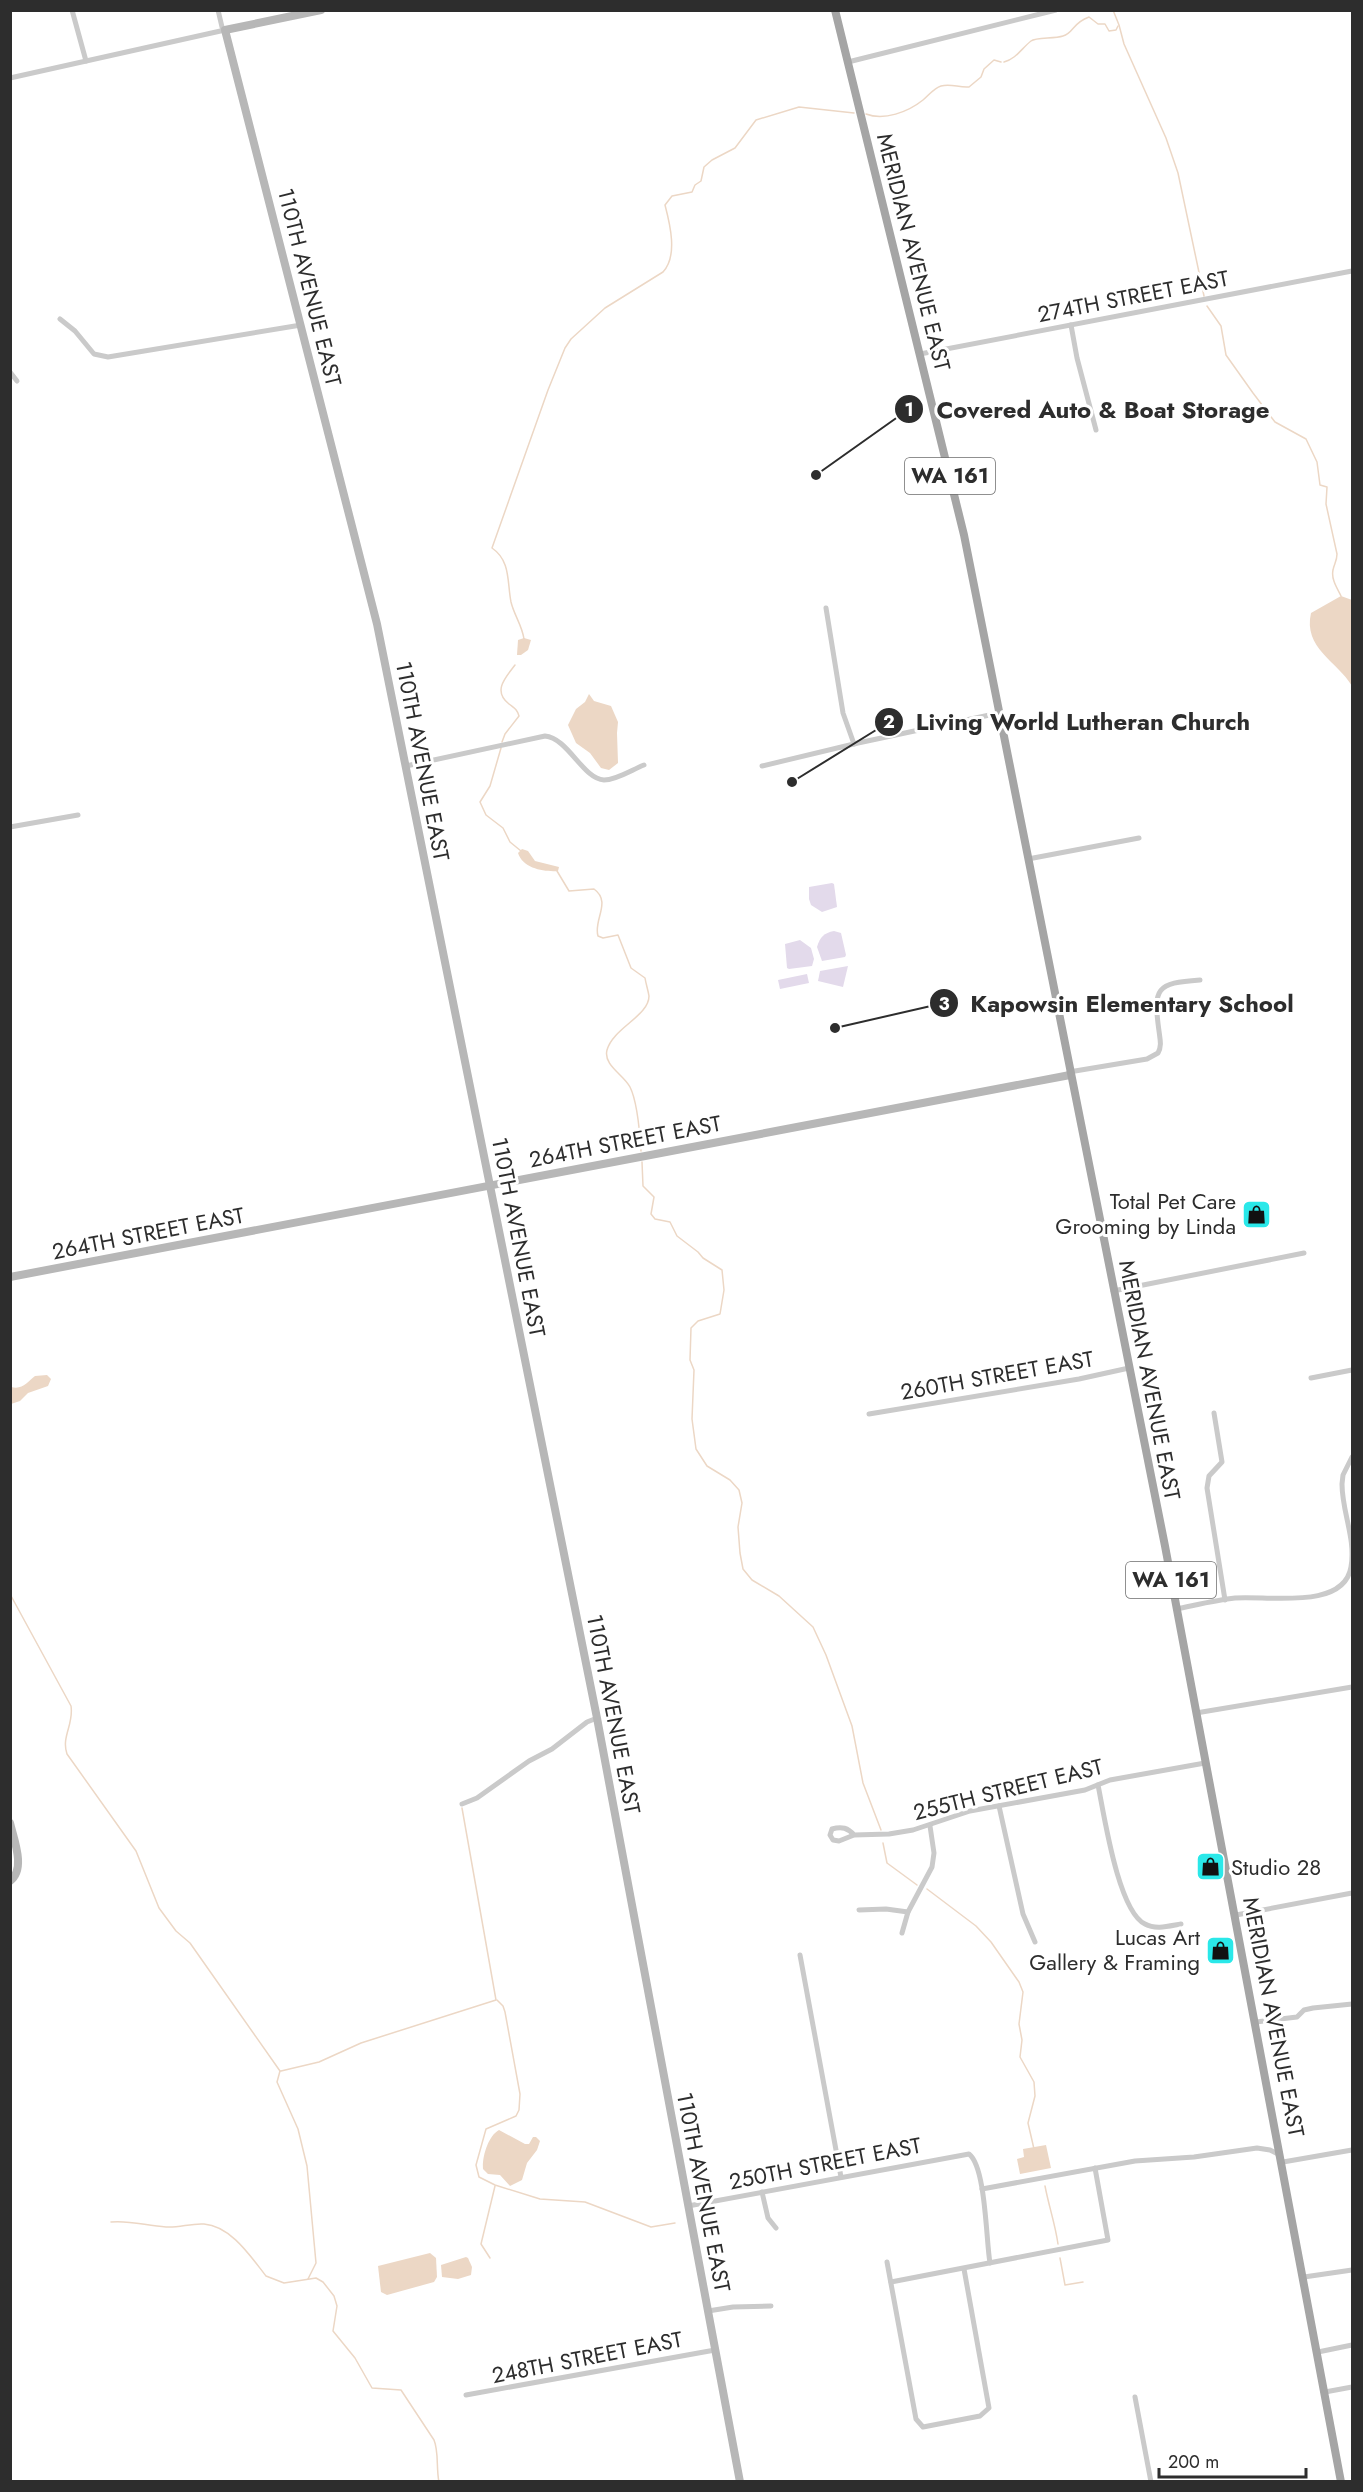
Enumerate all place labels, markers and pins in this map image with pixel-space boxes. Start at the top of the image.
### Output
callout: Covered Auto & Boat Storage [894,388,1281,430]
callout: Living World Lutheran Church [874,701,1262,743]
callout: Kapowsin Elementary School [929,982,1306,1024]
place label: Total Pet Care Grooming by Linda [1055,1185,1236,1242]
shop icon: Total Pet Care Grooming by Linda [1241,1198,1273,1230]
shop icon: Studio 28 [1194,1851,1226,1883]
place label: Studio 28 [1231,1851,1321,1883]
place label: Lucas Art Gallery & Framing [1029,1921,1201,1978]
shop icon: Lucas Art Gallery & Framing [1205,1934,1237,1966]

